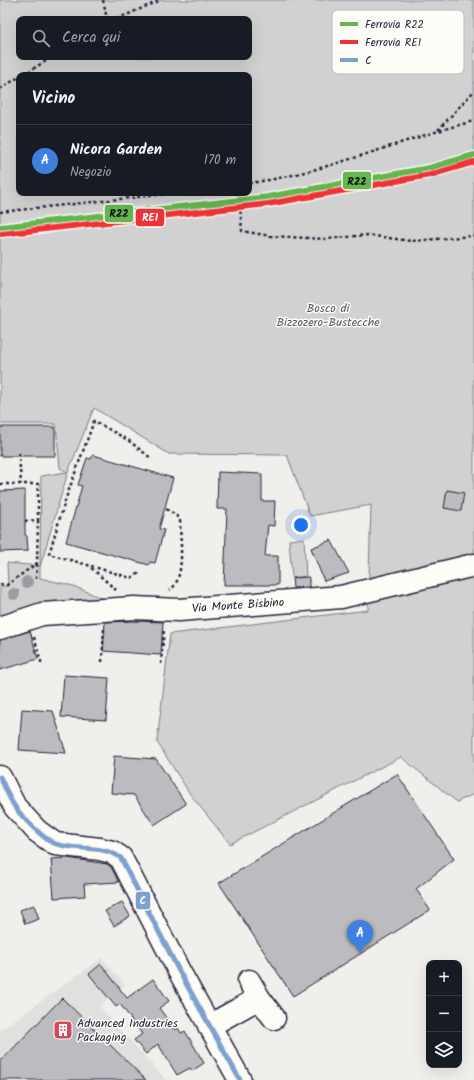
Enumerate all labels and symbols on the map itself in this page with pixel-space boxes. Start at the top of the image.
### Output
legend [332,10,464,74]
text: Ferrovia R22 [365,16,424,34]
text: Ferrovia RE1 [365,34,421,52]
text: C [365,52,372,70]
line badge: R22 [342,171,372,190]
text: R22 [347,173,367,191]
line badge: R22 [104,204,134,223]
text: R22 [109,205,129,223]
line badge: RE1 [135,208,165,227]
text: RE1 [142,209,159,227]
park label: Bosco di Bizzozero-Bustecche [276,299,380,332]
your location [291,515,311,535]
street label: Via Monte Bisbino [191,593,285,618]
line badge: C [135,891,151,910]
text: C [140,892,147,910]
pin: A [347,920,373,953]
place label: Advanced Industries Packaging [77,1014,178,1047]
building icon: Advanced Industries Packaging [52,1019,74,1041]

